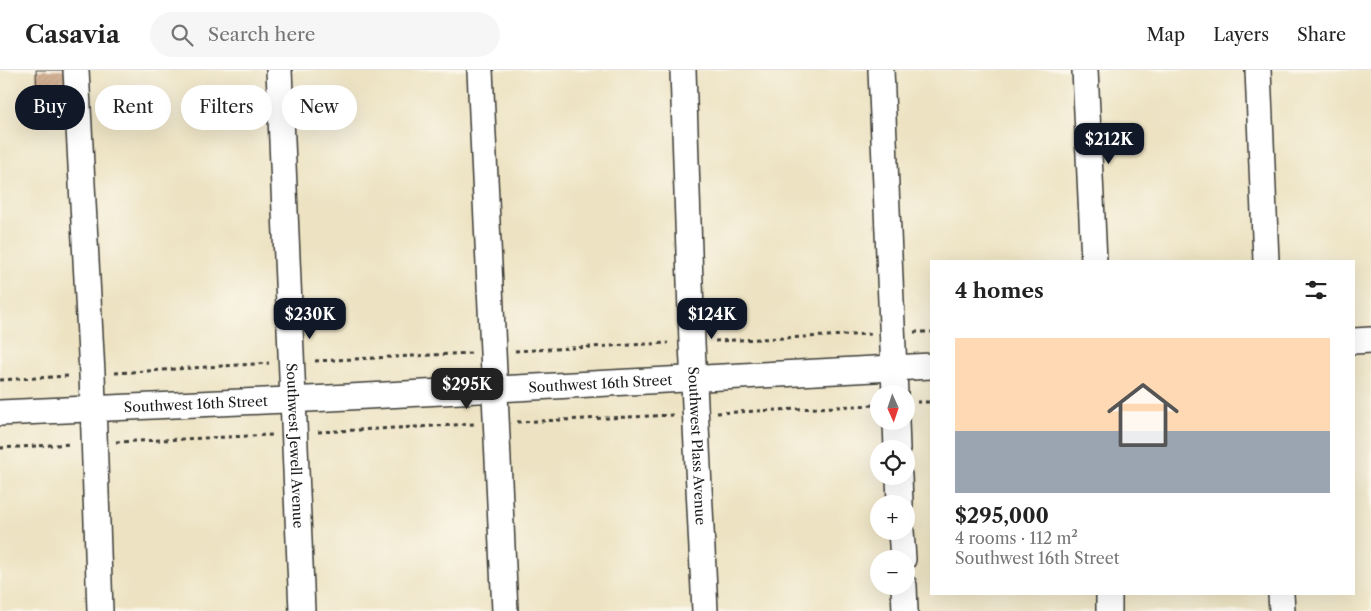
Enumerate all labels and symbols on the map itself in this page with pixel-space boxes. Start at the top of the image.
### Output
pin: $212K [1074,122,1144,165]
pin: $230K [275,298,345,340]
pin: $124K [677,298,747,340]
street label: Southwest Jewell Avenue [282,363,307,529]
street label: Southwest Plass Avenue [684,366,710,526]
pin: $295K [432,368,502,410]
street label: Southwest 16th Street [528,371,673,396]
north arrow [870,385,915,430]
street label: Southwest 16th Street [123,392,268,416]

